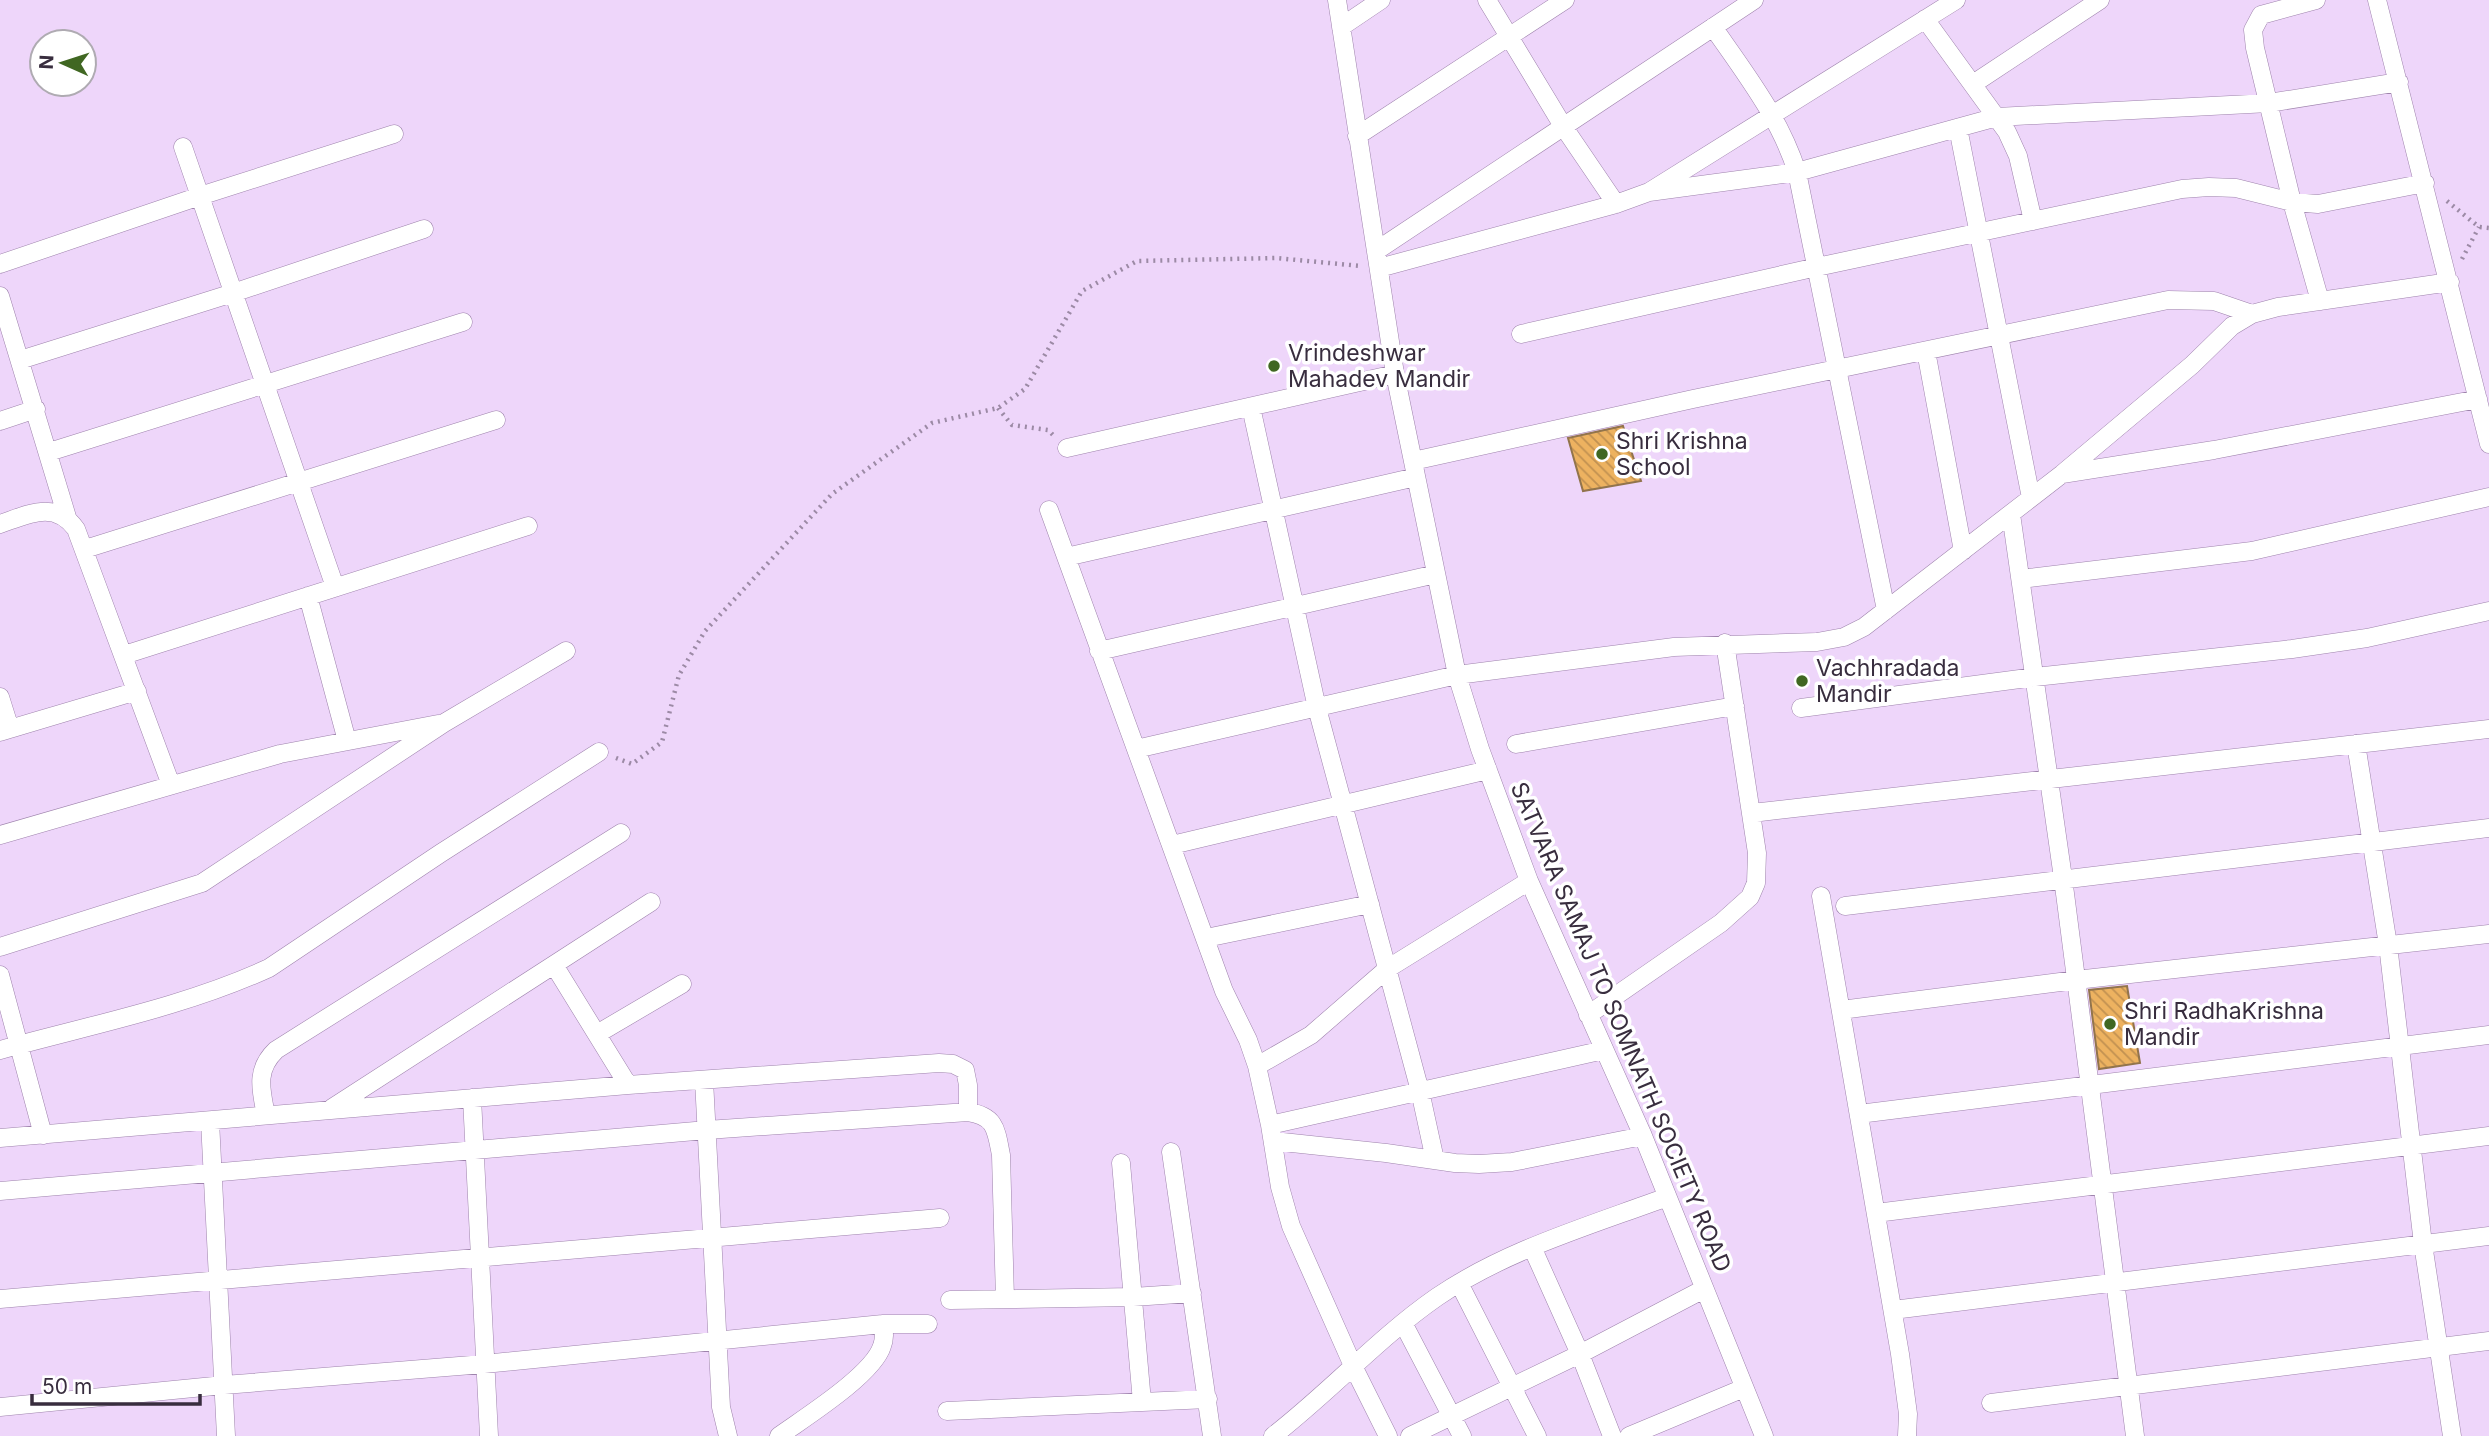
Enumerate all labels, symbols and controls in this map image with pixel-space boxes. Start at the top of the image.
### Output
north arrow [28,28,98,98]
text: N [35,54,58,70]
place label: Vrindeshwar Mahadev Mandir [1288,339,1471,393]
marker: Vrindeshwar Mahadev Mandir [1266,358,1282,374]
place label: Shri Krishna School [1616,427,1748,481]
marker: Shri Krishna School [1594,446,1610,462]
place label: Vachhradada Mandir [1816,654,1960,708]
marker: Vachhradada Mandir [1794,673,1810,689]
street label: SATVARA SAMAJ TO SOMNATH SOCIETY ROAD [1505,778,1737,1276]
place label: Shri RadhaKrishna Mandir [2124,997,2324,1051]
marker: Shri RadhaKrishna Mandir [2102,1016,2118,1032]
scale bar [32,1362,200,1406]
text: 50 m [42,1374,92,1399]

